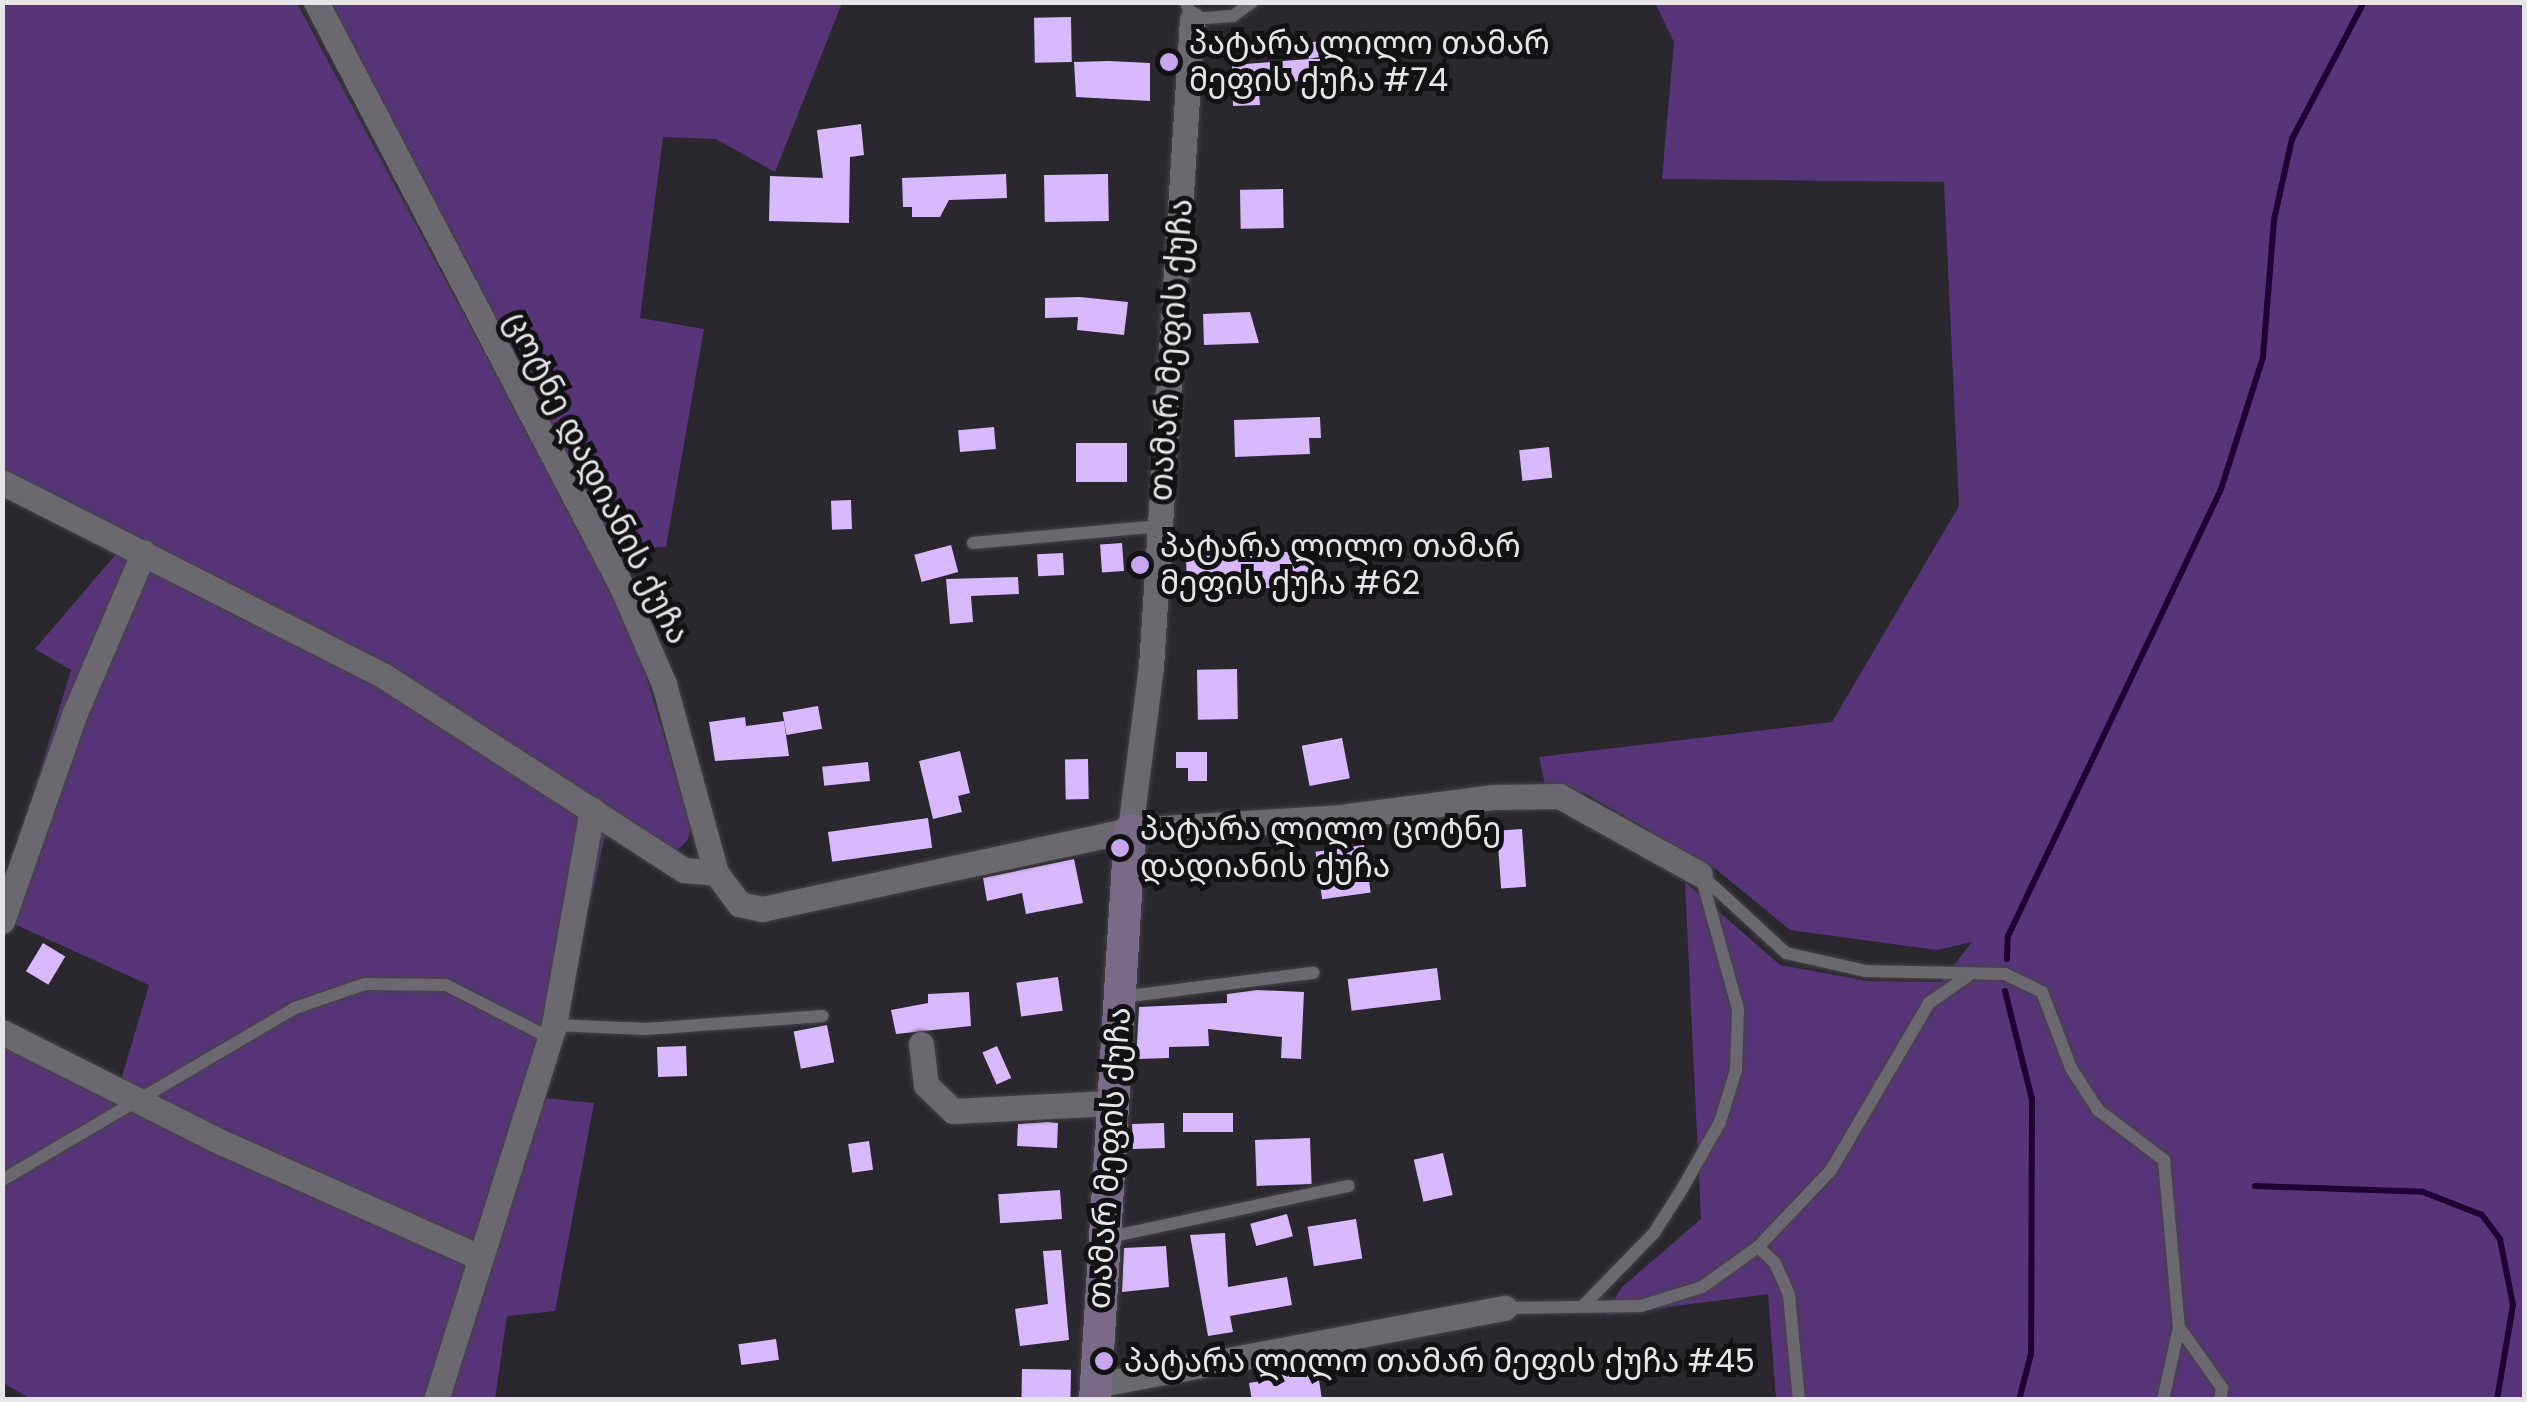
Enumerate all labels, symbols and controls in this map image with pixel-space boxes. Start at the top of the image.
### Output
place label: პატარა ლილო თამარ მეფის ქუჩა #74 [1189,25,1550,100]
marker: პატარა ლილო თამარ მეფის ქუჩა #74 [1158,51,1180,73]
street label: თამარ მეფის ქუჩა [1141,198,1201,502]
street label: ცოტნე დადიანის ქუჩა [496,305,698,651]
place label: პატარა ლილო თამარ მეფის ქუჩა #62 [1160,528,1521,603]
marker: პატარა ლილო თამარ მეფის ქუჩა #62 [1129,554,1151,576]
place label: პატარა ლილო ცოტნე დადიანის ქუჩა [1140,811,1501,886]
marker: პატარა ლილო ცოტნე დადიანის ქუჩა [1109,837,1131,859]
street label: თამარ მეფის ქუჩა [1079,1006,1139,1310]
place label: პატარა ლილო თამარ მეფის ქუჩა #45 [1124,1342,1755,1380]
marker: პატარა ლილო თამარ მეფის ქუჩა #45 [1093,1350,1115,1372]

